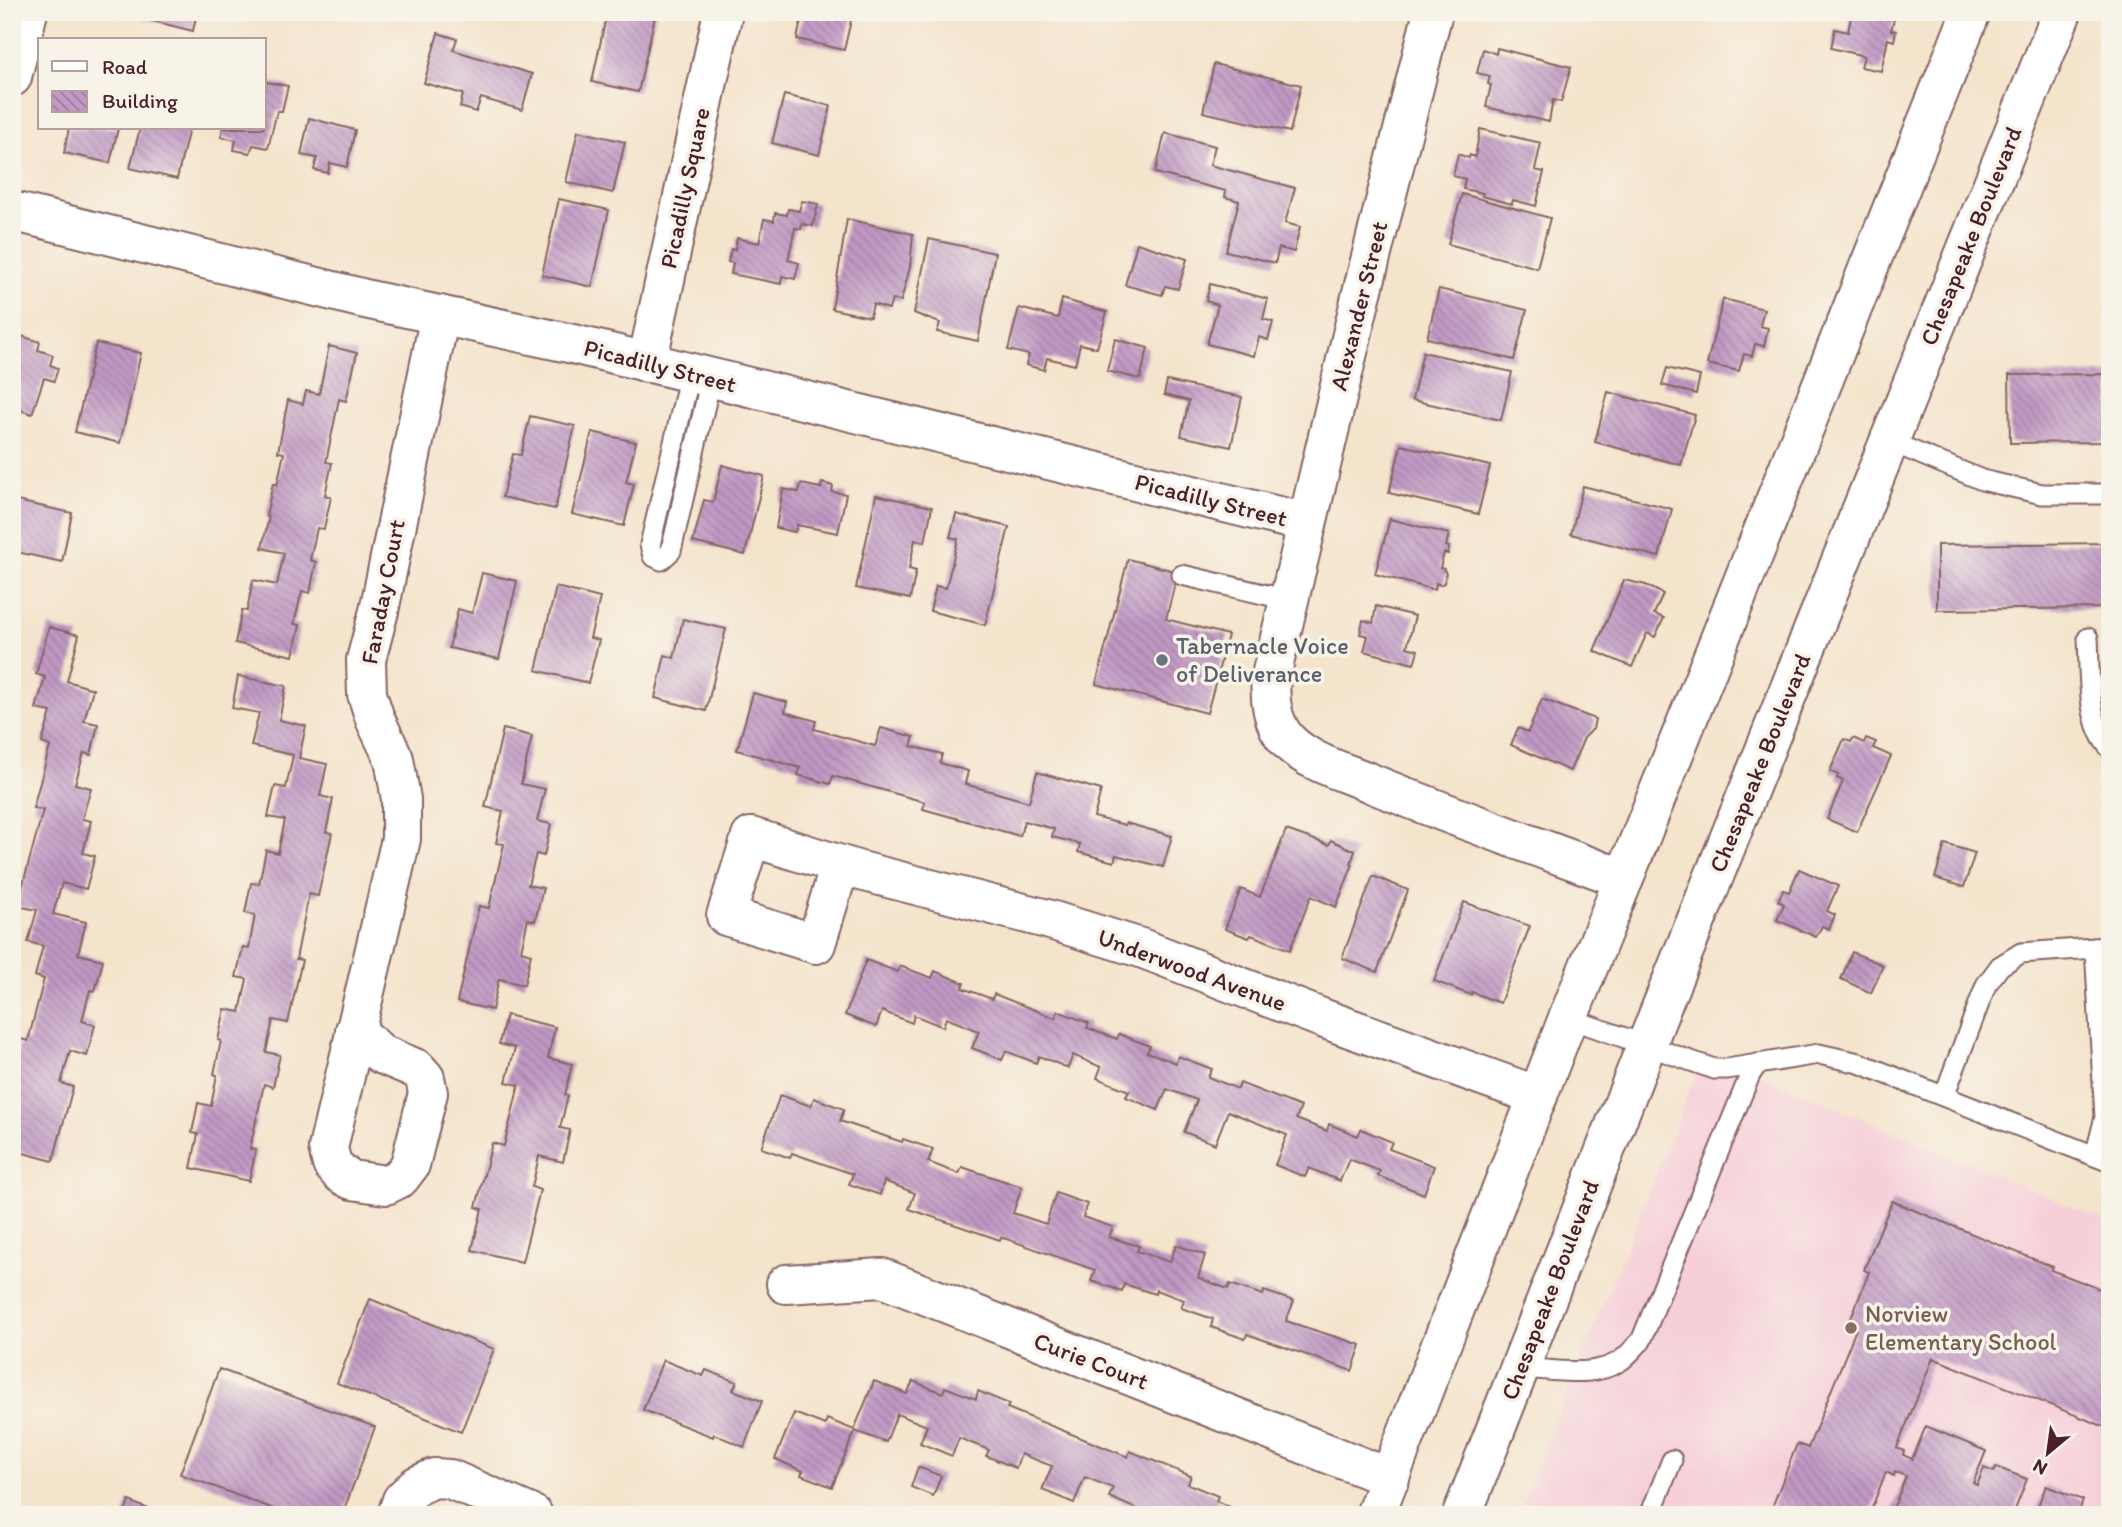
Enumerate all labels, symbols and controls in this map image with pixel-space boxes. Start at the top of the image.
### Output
legend [38,38,266,130]
text: Road [102,54,148,79]
text: Building [102,88,178,113]
street label: Picadilly Square [653,105,716,271]
street label: Chesapeake Boulevard [1913,122,2028,349]
street label: Alexander Street [1323,218,1394,394]
street label: Picadilly Street [581,333,739,398]
street label: Picadilly Street [1132,467,1290,532]
street label: Faraday Court [354,517,411,667]
place label: Tabernacle Voice of Deliverance [1176,631,1349,688]
street label: Chesapeake Boulevard [1702,649,1817,876]
marker: Tabernacle Voice of Deliverance [1154,652,1170,668]
street label: Underwood Avenue [1094,922,1290,1017]
street label: Chesapeake Boulevard [1494,1176,1605,1404]
place label: Norview Elementary School [1865,1299,2057,1356]
marker: Norview Elementary School [1843,1320,1859,1336]
street label: Curie Court [1030,1325,1153,1396]
north arrow [2014,1418,2084,1488]
text: N [2029,1454,2051,1481]

